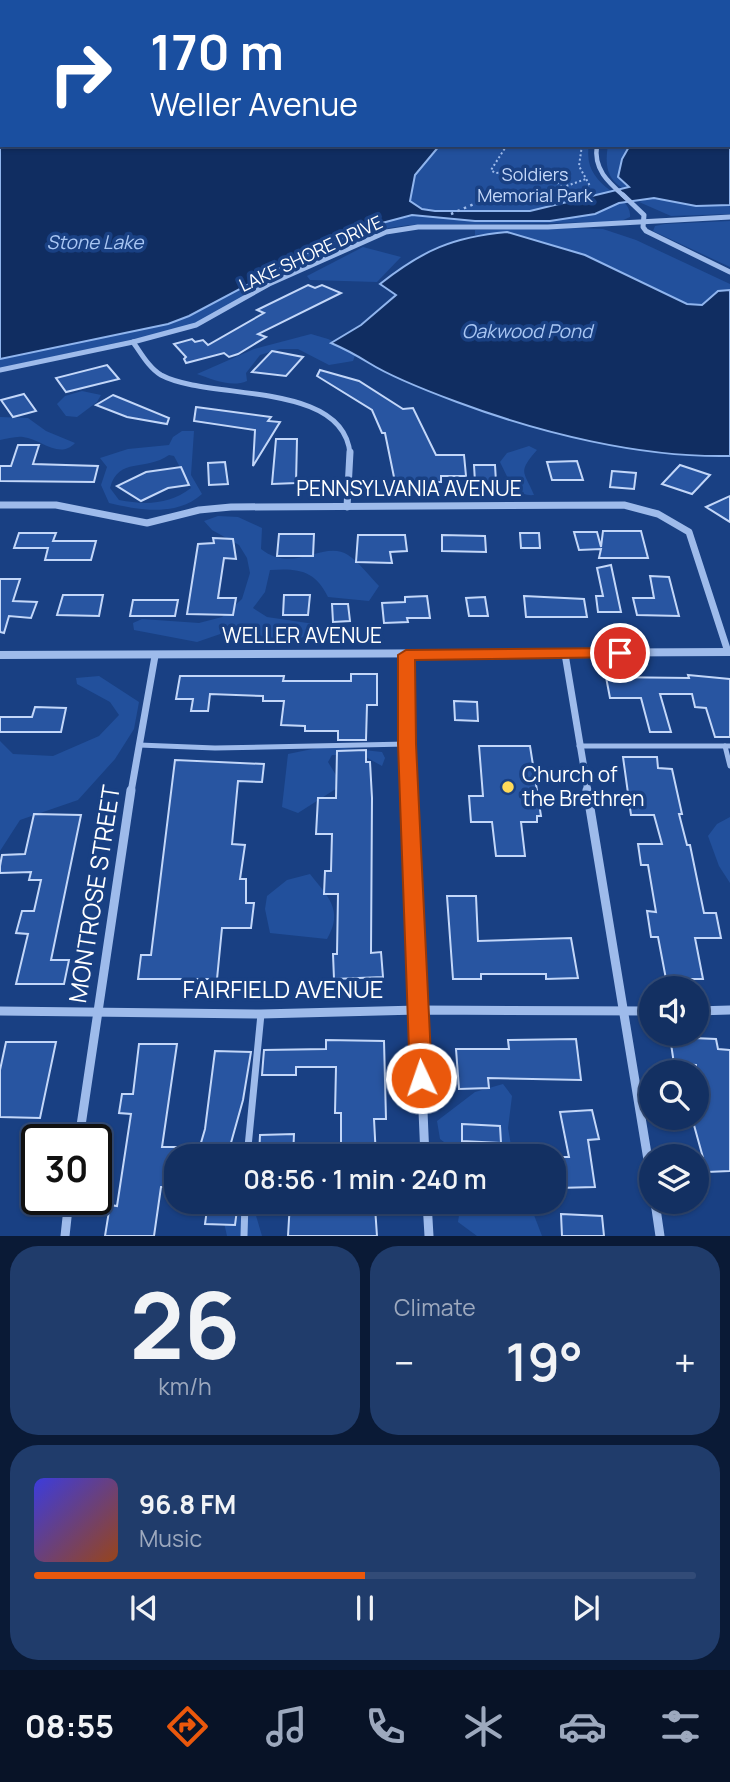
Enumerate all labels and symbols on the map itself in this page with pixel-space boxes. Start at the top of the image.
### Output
park label: Soldiers Memorial Park [477,162,594,207]
street label: LAKE SHORE DRIVE [235,209,386,297]
water label: Stone Lake [47,229,145,255]
water label: Oakwood Pond [462,318,595,344]
street label: PENNSYLVANIA AVENUE [296,474,522,502]
street label: WELLER AVENUE [222,621,382,649]
pin [590,623,650,683]
place label: Church of the Brethren [522,760,645,812]
marker: Church of the Brethren [500,779,516,795]
street label: MONTROSE STREET [60,782,127,1005]
street label: FAIRFIELD AVENUE [183,972,383,1005]
position arrow [384,1041,458,1115]
speed limit sign: 30 [21,1124,112,1215]

